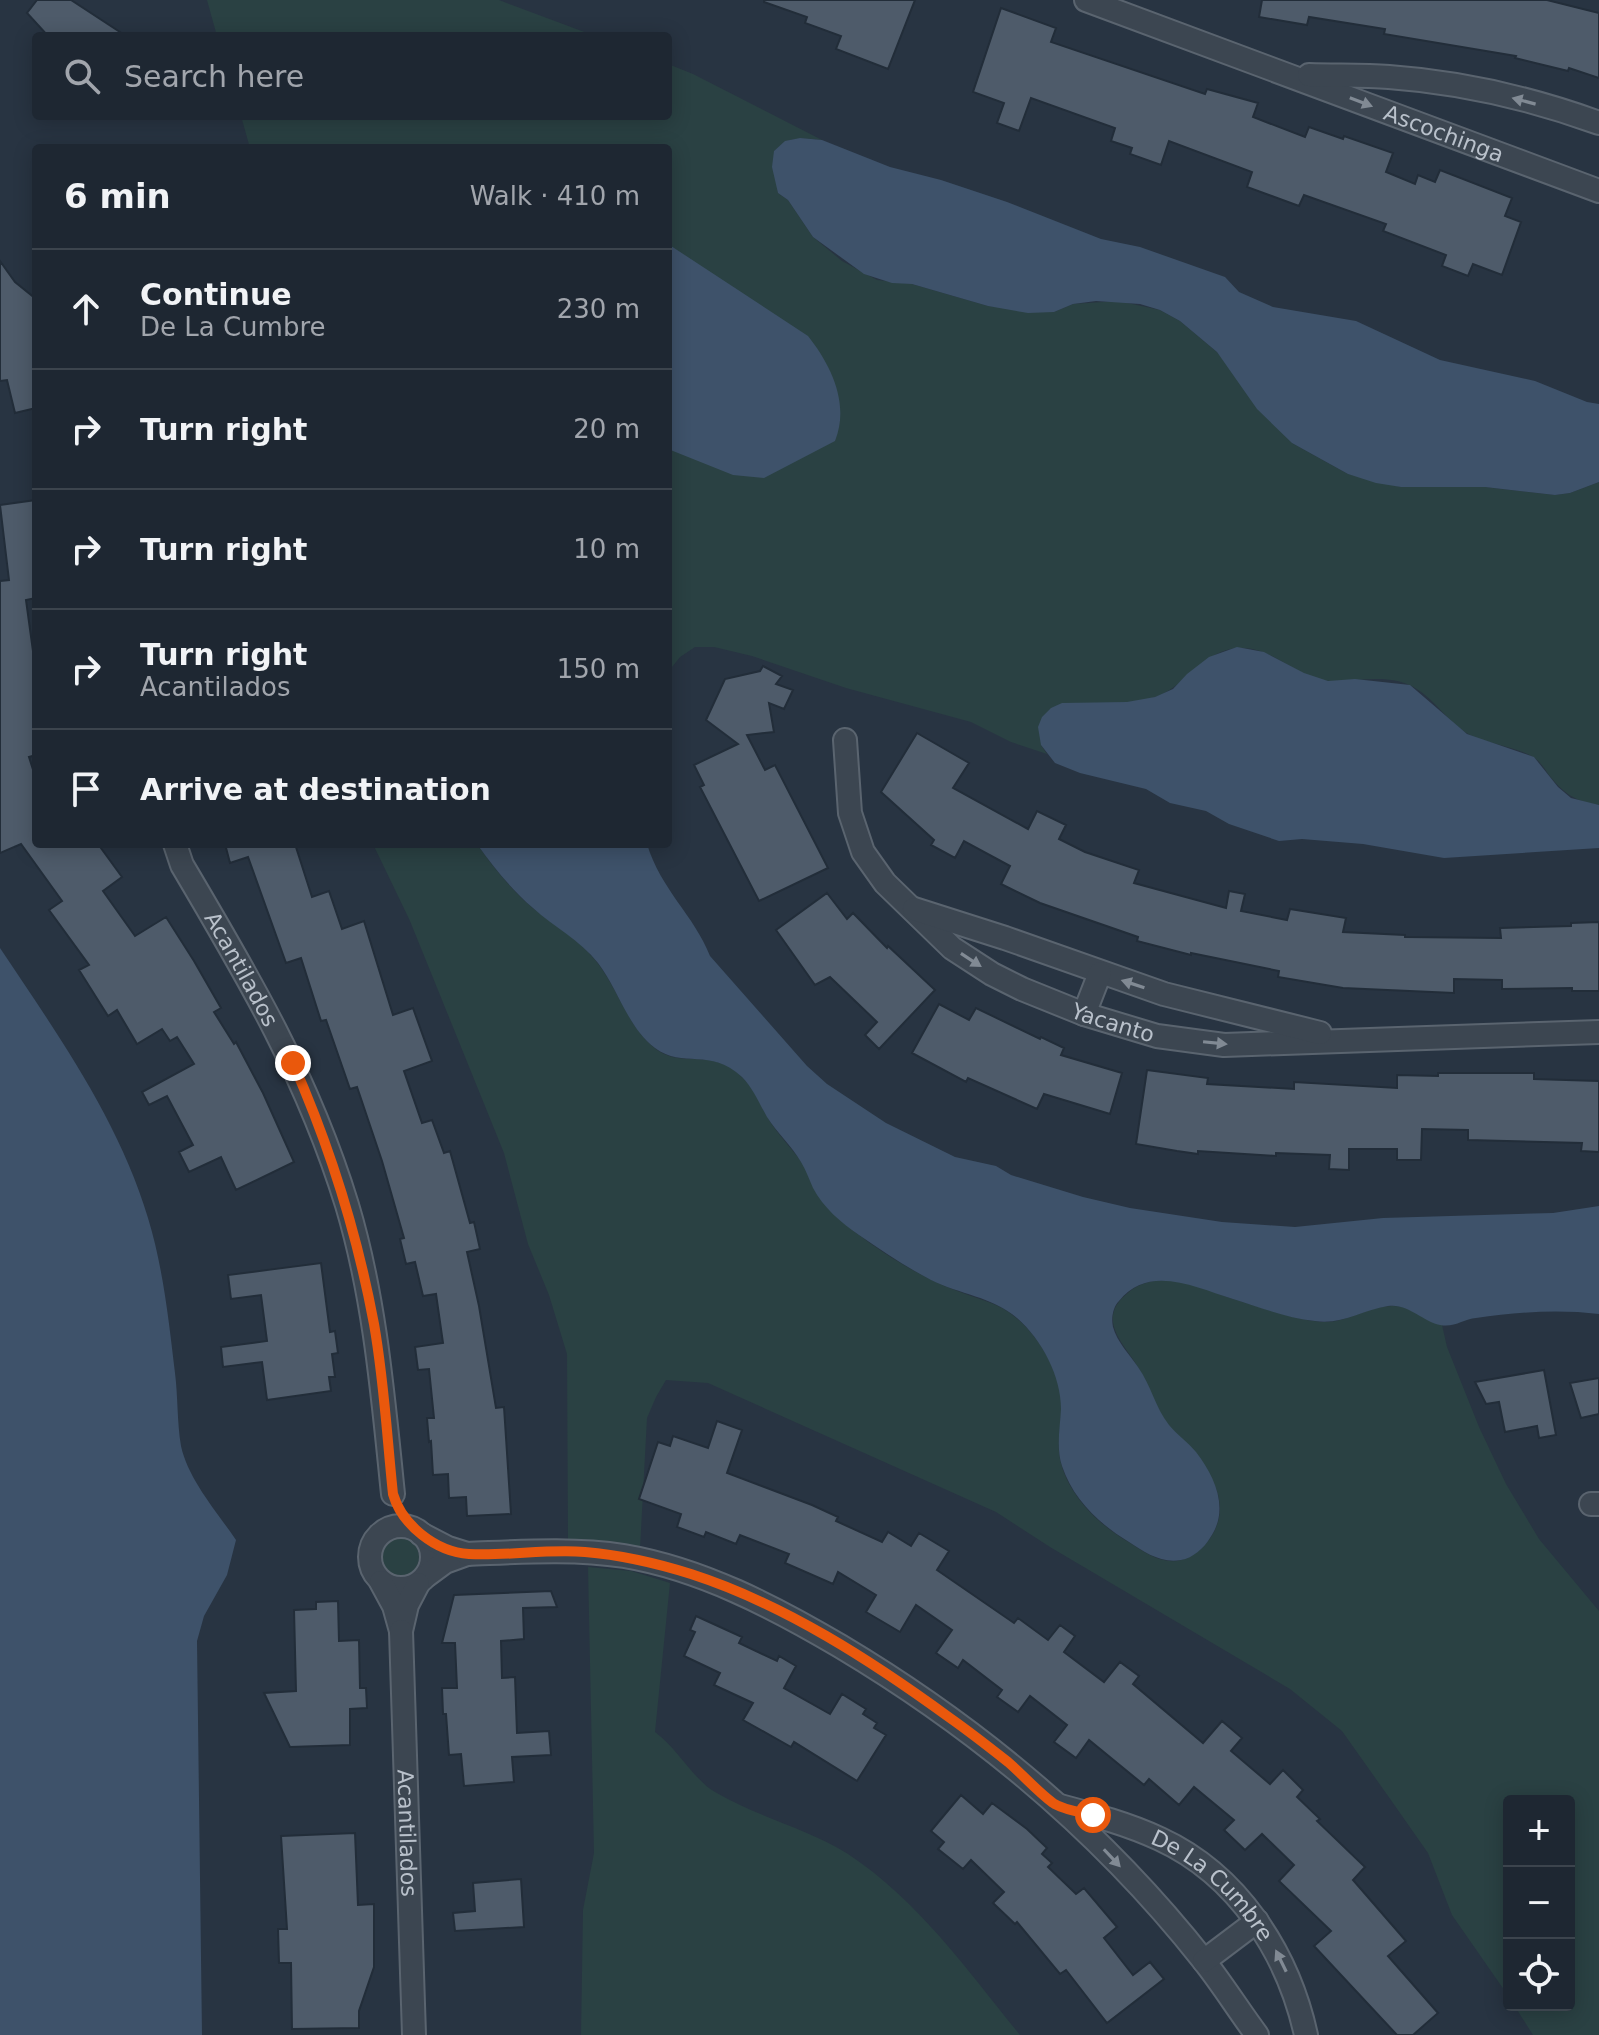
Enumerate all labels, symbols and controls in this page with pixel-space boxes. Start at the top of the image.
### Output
search box [32,32,672,120]
icon: search [60,54,104,98]
text: Search here [124,59,304,94]
one-way arrow [1512,95,1537,107]
one-way arrow [1349,96,1373,109]
street label: Ascochinga [1381,100,1507,167]
text: 6 min [64,176,171,216]
text: Walk · 410 m [470,181,640,211]
text: Continue [140,277,292,312]
icon: ahead [64,287,108,331]
text: 230 m [557,294,640,324]
text: De La Cumbre [140,312,326,342]
icon: right [64,407,108,451]
text: Turn right [140,412,307,447]
text: 20 m [573,414,640,444]
icon: right [64,527,108,571]
text: Turn right [140,532,307,567]
text: 10 m [573,534,640,564]
text: Turn right [140,637,307,672]
icon: right [64,647,108,691]
text: 150 m [557,654,640,684]
text: Acantilados [140,672,291,702]
icon: arrive [64,767,108,811]
text: Arrive at destination [140,772,491,807]
street label: Acantilados [200,907,284,1031]
one-way arrow [960,952,982,966]
one-way arrow [1121,977,1145,989]
street label: Yacanto [1067,997,1158,1047]
one-way arrow [1202,1037,1227,1050]
route end [275,1045,311,1081]
street label: Acantilados [393,1769,422,1897]
map controls [1503,1795,1575,2011]
button: + [1503,1795,1575,1867]
route start [1075,1797,1111,1833]
street label: De La Cumbre [1147,1824,1279,1945]
one-way arrow [1102,1848,1120,1867]
button: − [1503,1867,1575,1939]
button: locate [1503,1939,1575,2011]
one-way arrow [1274,1950,1288,1973]

